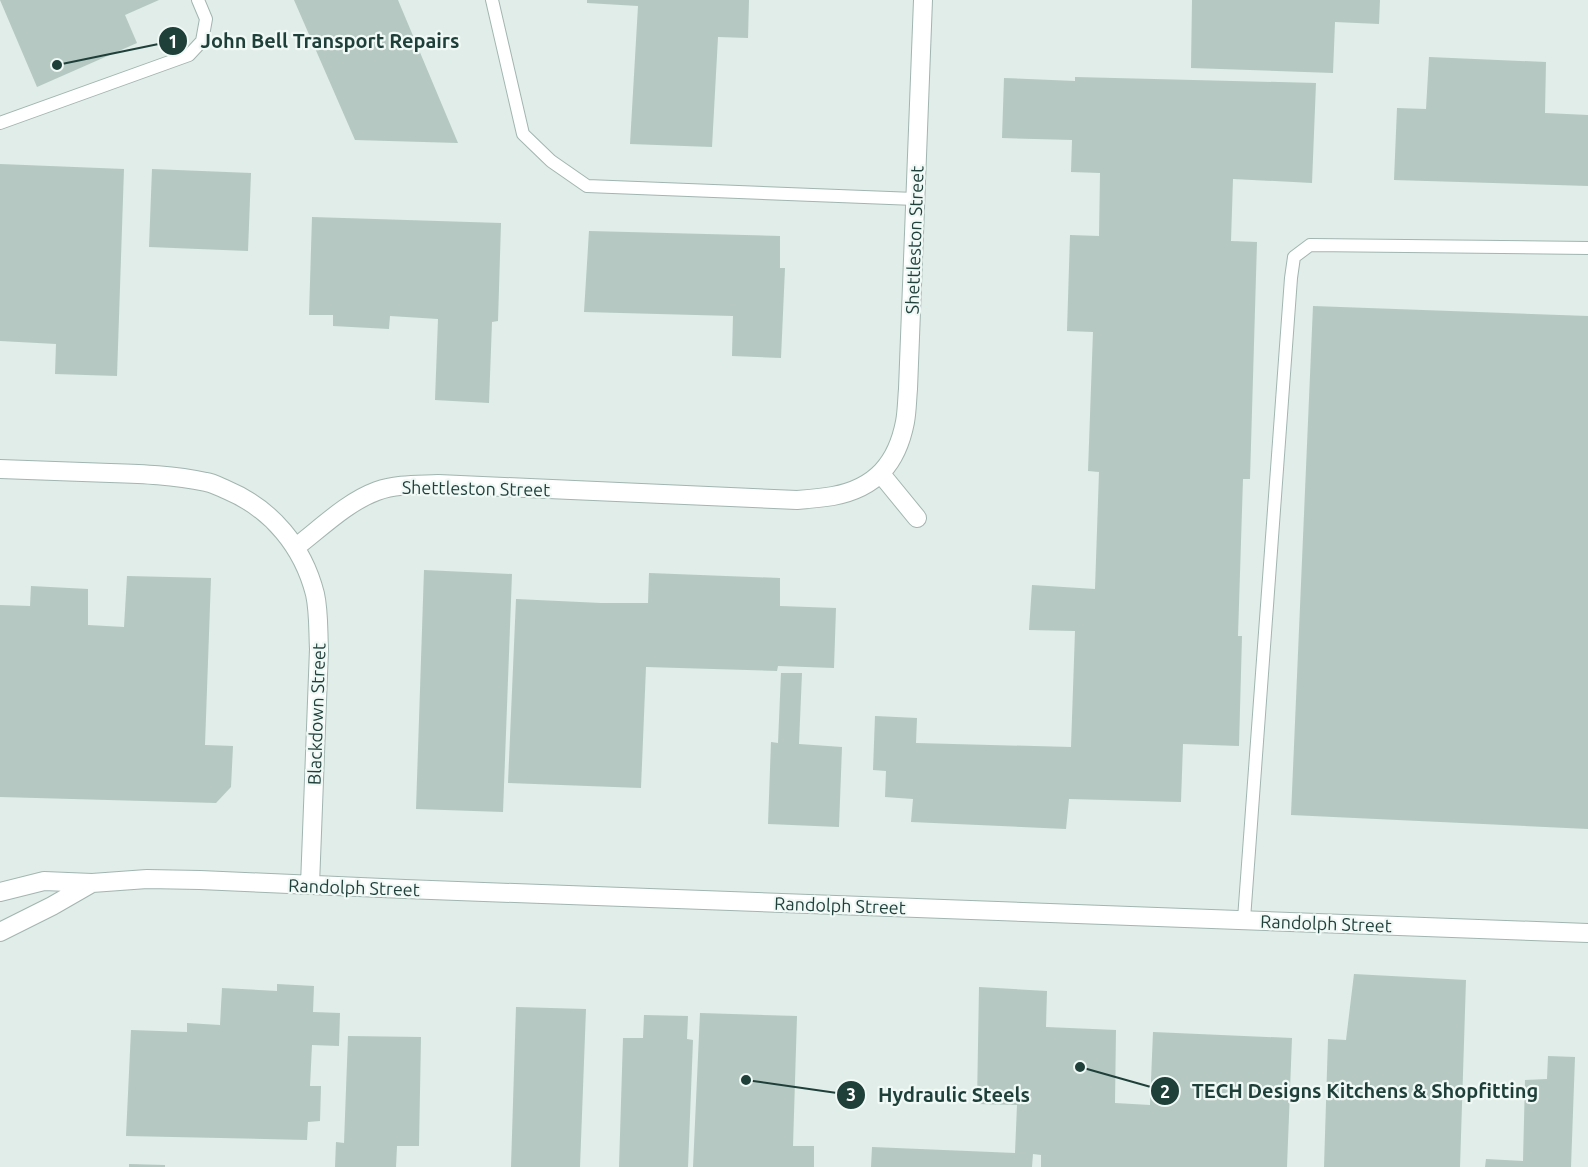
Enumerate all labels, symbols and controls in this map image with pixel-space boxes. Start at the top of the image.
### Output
callout: John Bell Transport Repairs [158,22,471,60]
text: John Bell Transport Repairs [201,29,460,52]
text: 1 [168,31,178,51]
street label: Shettleston Street [901,165,927,315]
street label: Shettleston Street [402,477,550,499]
street label: Blackdown Street [304,643,328,785]
street label: Randolph Street [288,875,420,899]
street label: Randolph Street [774,893,906,917]
street label: Randolph Street [1260,911,1392,935]
callout: TECH Designs Kitchens & Shopfitting [1150,1072,1550,1110]
callout: Hydraulic Steels [836,1076,1042,1114]
text: TECH Designs Kitchens & Shopfitting [1192,1079,1538,1102]
text: 2 [1160,1081,1170,1101]
text: Hydraulic Steels [878,1083,1030,1106]
text: 3 [846,1084,856,1104]

